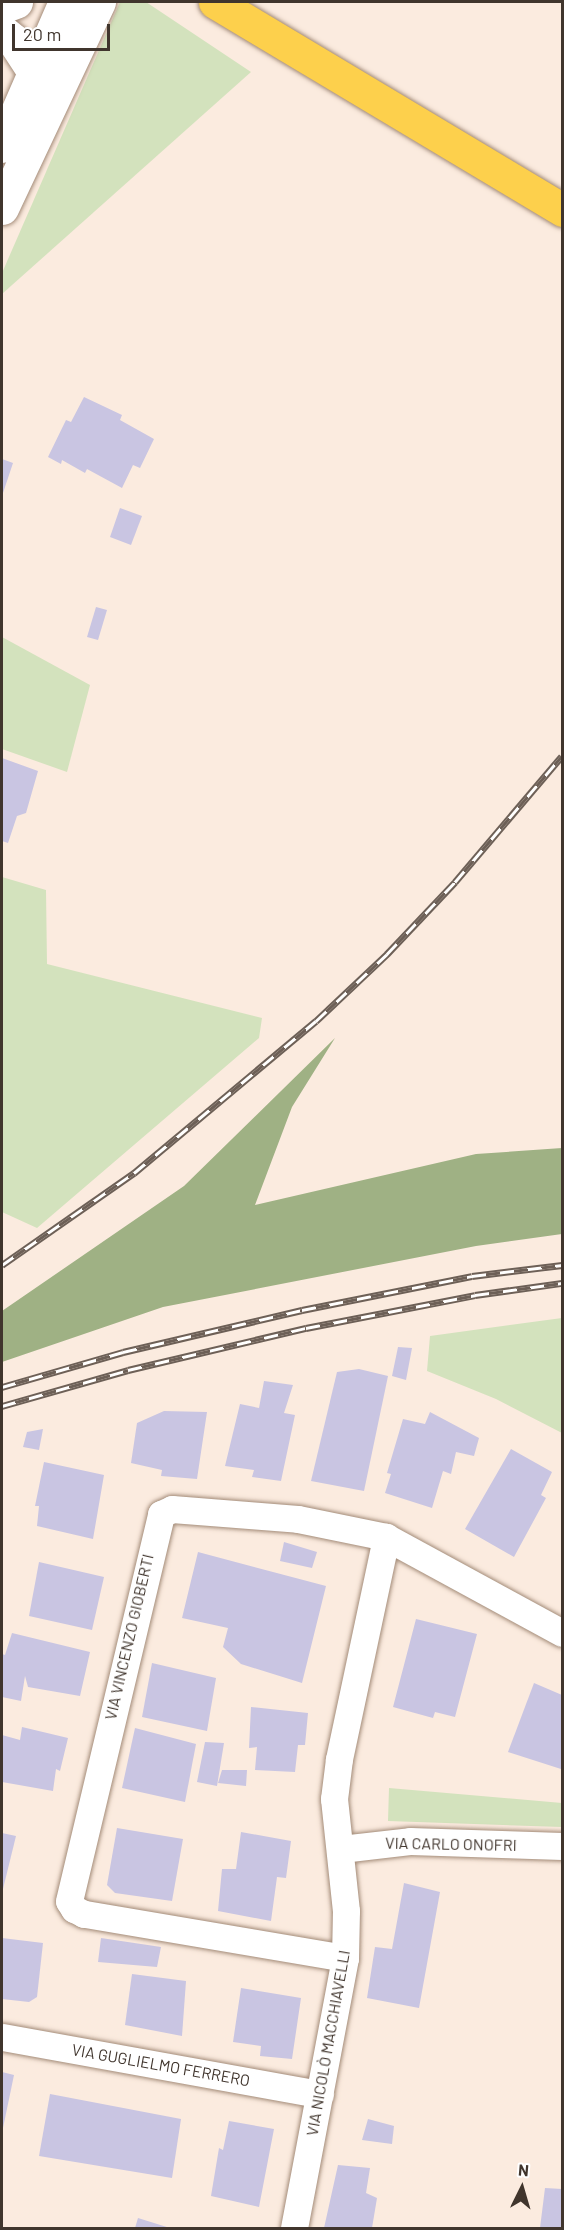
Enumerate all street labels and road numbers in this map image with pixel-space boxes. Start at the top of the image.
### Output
street label: VIA VINCENZO GIOBERTI [101,1552,157,1722]
street label: VIA CARLO ONOFRI [385,1833,517,1855]
street label: VIA NICOLÒ MACCHIAVELLI [302,1949,354,2137]
street label: VIA GUGLIELMO FERRERO [70,2040,252,2090]

